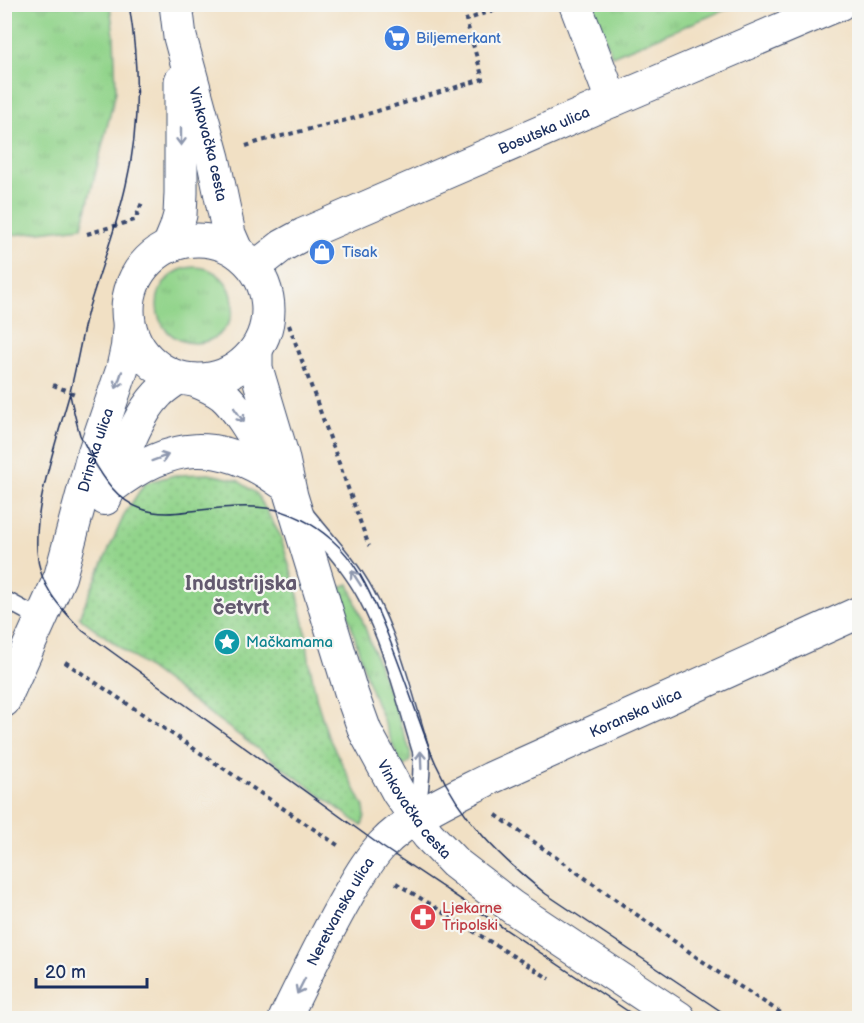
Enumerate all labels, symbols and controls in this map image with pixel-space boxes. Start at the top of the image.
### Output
supermarket icon: Biljemerkant [382,23,412,53]
place label: Biljemerkant [416,29,501,48]
street label: Vinkovačka cesta [185,85,231,203]
street label: Bosutska ulica [495,102,593,159]
one-way arrow [175,127,187,147]
shop icon: Tisak [307,237,337,267]
place label: Tisak [342,243,378,262]
one-way arrow [112,371,123,389]
street label: Drinska ulica [74,405,118,494]
one-way arrow [233,406,245,422]
one-way arrow [151,452,169,463]
one-way arrow [350,570,362,587]
district label: Industrijska četvrt [185,571,297,620]
place icon: Mačkamama [212,627,242,657]
place label: Mačkamama [246,633,333,652]
street label: Koranska ulica [587,684,685,742]
one-way arrow [416,751,427,771]
street label: Vinkovačka cesta [373,757,455,863]
street label: Neretvanska ulica [302,853,378,969]
place label: Ljekarne Tripolski [442,899,502,935]
pharmacy icon: Ljekarne Tripolski [408,902,438,932]
scale bar [36,951,147,989]
text: 20 m [45,962,86,983]
one-way arrow [295,976,306,994]

